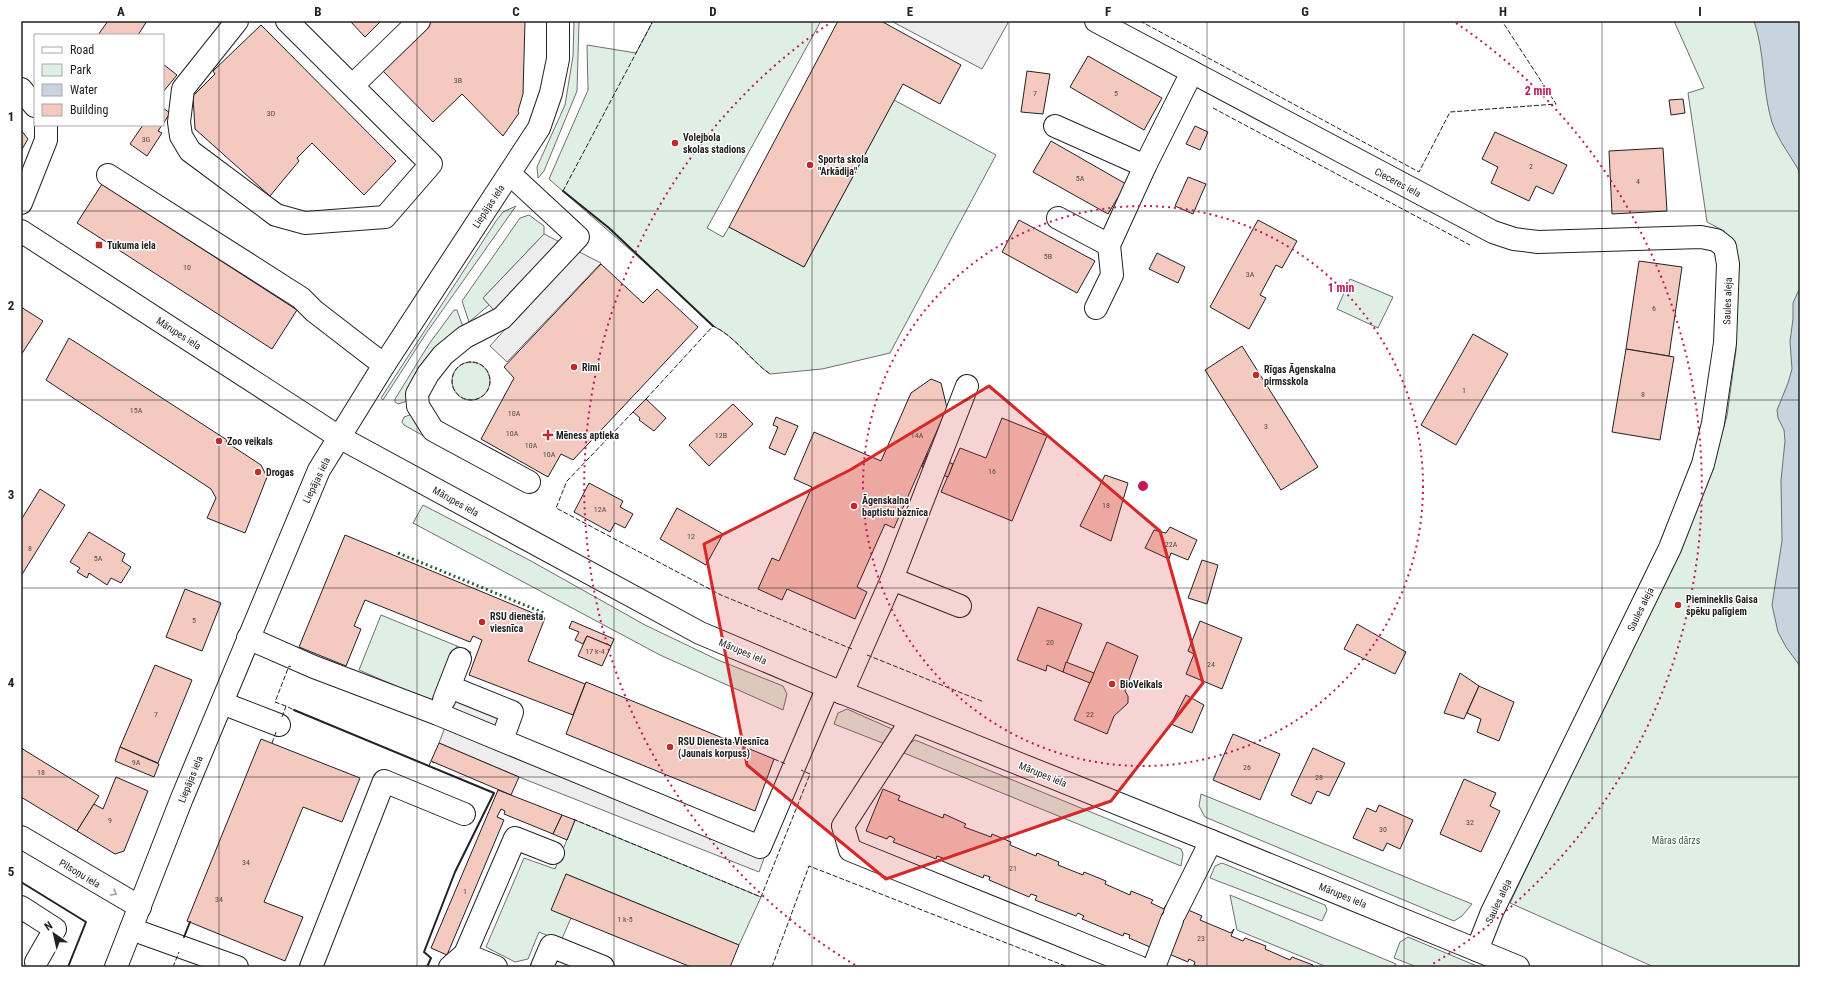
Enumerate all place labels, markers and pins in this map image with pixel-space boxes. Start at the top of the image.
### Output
place label: Volejbola skolas stadions [683,132,746,155]
marker: Volejbola skolas stadions [670,138,680,148]
place label: Sporta skola "Arkādija" [818,154,869,177]
marker: Sporta skola "Arkādija" [805,160,815,170]
marker: Tukuma iela [94,240,104,250]
place label: Tukuma iela [107,240,156,251]
marker: Rimi [569,362,579,372]
place label: Rimi [582,362,600,373]
place label: Rīgas Āgenskalna pirmsskola [1264,363,1336,387]
marker: Rīgas Āgenskalna pirmsskola [1251,370,1261,380]
marker: Mēness aptieka [543,430,553,440]
place label: Mēness aptieka [556,430,619,441]
marker: Zoo veikals [214,436,224,446]
place label: Zoo veikals [227,436,273,447]
marker: Drogas [253,467,263,477]
place label: Drogas [266,467,295,478]
centre of rings [1136,479,1150,493]
place label: Āgenskalna baptistu baznīca [862,494,928,518]
marker: Āgenskalna baptistu baznīca [849,501,859,511]
place label: Piemineklis Gaisa spēku palīgiem [1686,594,1758,617]
marker: Piemineklis Gaisa spēku palīgiem [1673,600,1683,610]
place label: RSU dienesta viesnīca [490,611,544,634]
marker: RSU dienesta viesnīca [477,617,487,627]
marker: BioVeikals [1107,679,1117,689]
place label: BioVeikals [1120,679,1163,690]
place label: RSU Dienesta Viesnīca (Jaunais korpuss) [678,736,769,760]
marker: RSU Dienesta Viesnīca (Jaunais korpuss) [665,742,675,752]

